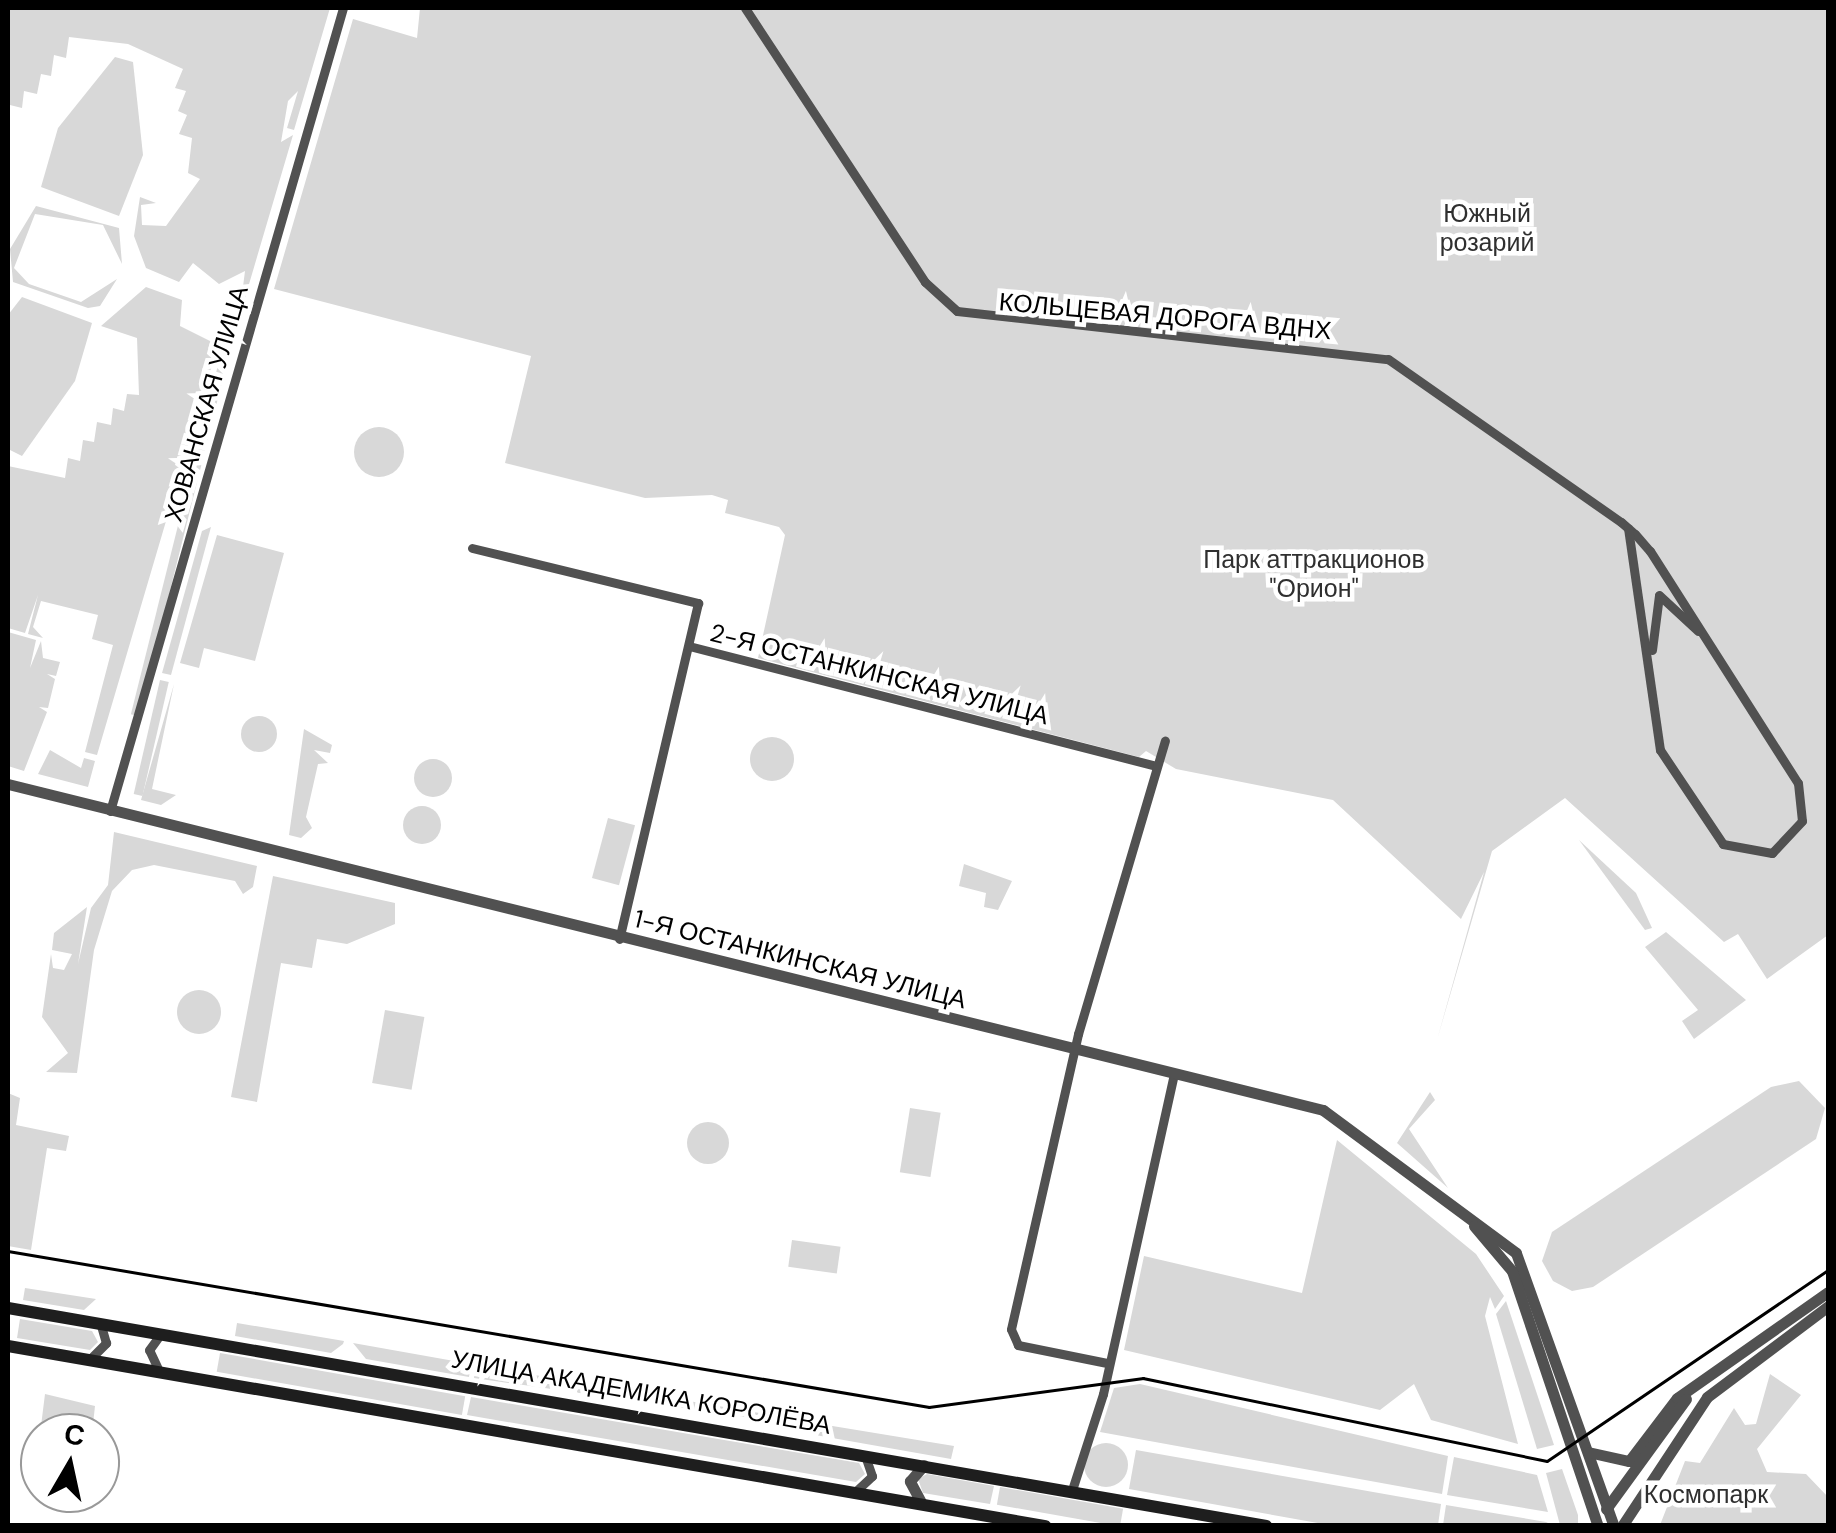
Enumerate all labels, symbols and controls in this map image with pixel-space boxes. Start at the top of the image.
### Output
park label: Южный розарий [1440,200,1534,259]
street label: ХОВАНСКАЯ УЛИЦА [159,282,255,526]
street label: КОЛЬЦЕВАЯ ДОРОГА ВДНХ [998,288,1332,346]
park label: Парк аттракционов "Орион" [1203,546,1425,605]
street label: 2-Я ОСТАНКИНСКАЯ УЛИЦА [707,618,1051,732]
street label: 1-Я ОСТАНКИНСКАЯ УЛИЦА [631,904,969,1016]
street label: УЛИЦА АКАДЕМИКА КОРОЛЁВА [449,1345,833,1441]
north arrow [20,1413,120,1513]
text: С [62,1415,87,1455]
park label: Космопарк [1644,1480,1768,1510]

